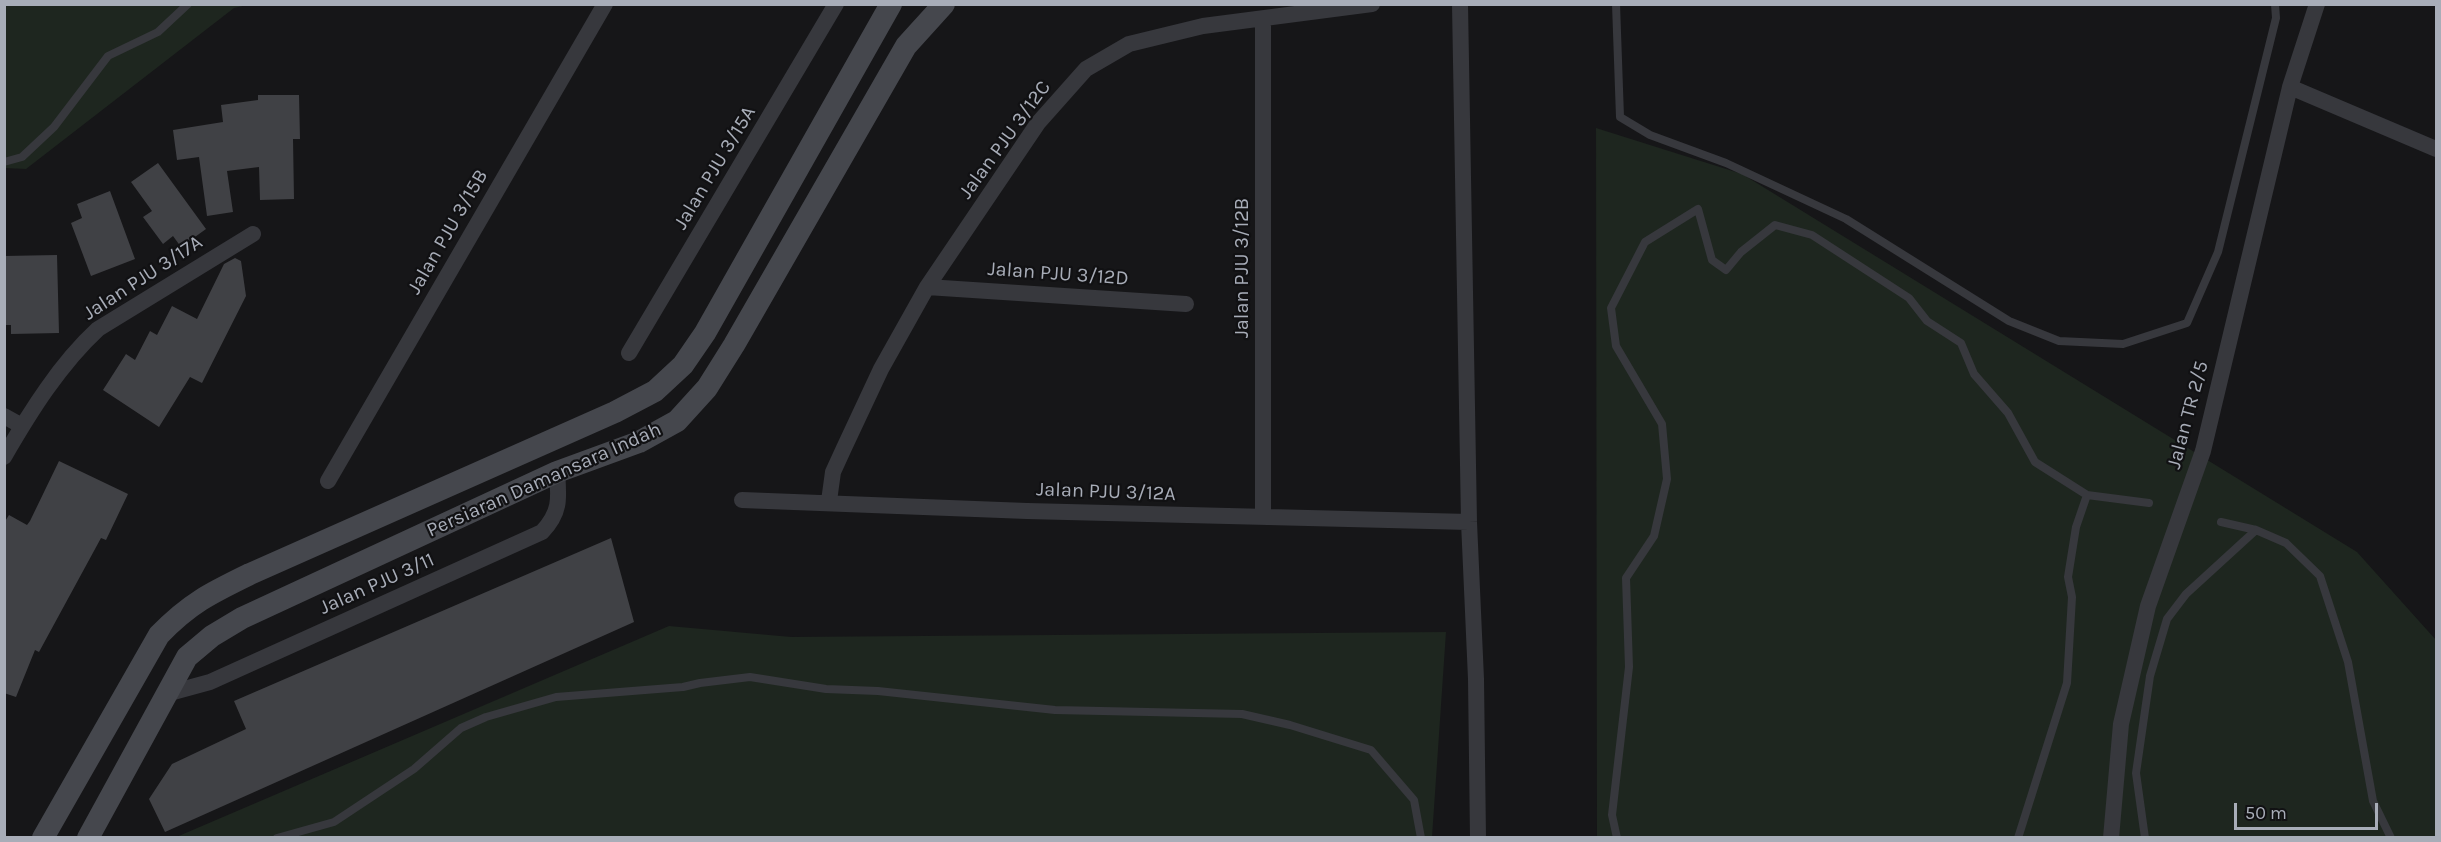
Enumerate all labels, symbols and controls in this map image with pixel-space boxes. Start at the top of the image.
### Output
street label: Jalan PJU 3/12C [954,76,1056,204]
street label: Jalan PJU 3/15A [669,102,761,234]
street label: Jalan PJU 3/15B [403,165,493,299]
street label: Jalan PJU 3/12B [1230,198,1254,338]
street label: Jalan PJU 3/17A [79,231,207,325]
street label: Jalan PJU 3/12D [987,257,1129,291]
street label: Jalan TR 2/5 [2162,358,2214,472]
street label: Persiaran Damansara Indah [423,417,665,543]
street label: Jalan PJU 3/12A [1036,478,1176,506]
street label: Jalan PJU 3/11 [316,548,438,620]
scale bar [2237,791,2381,829]
text: 50 m [2245,802,2287,824]

